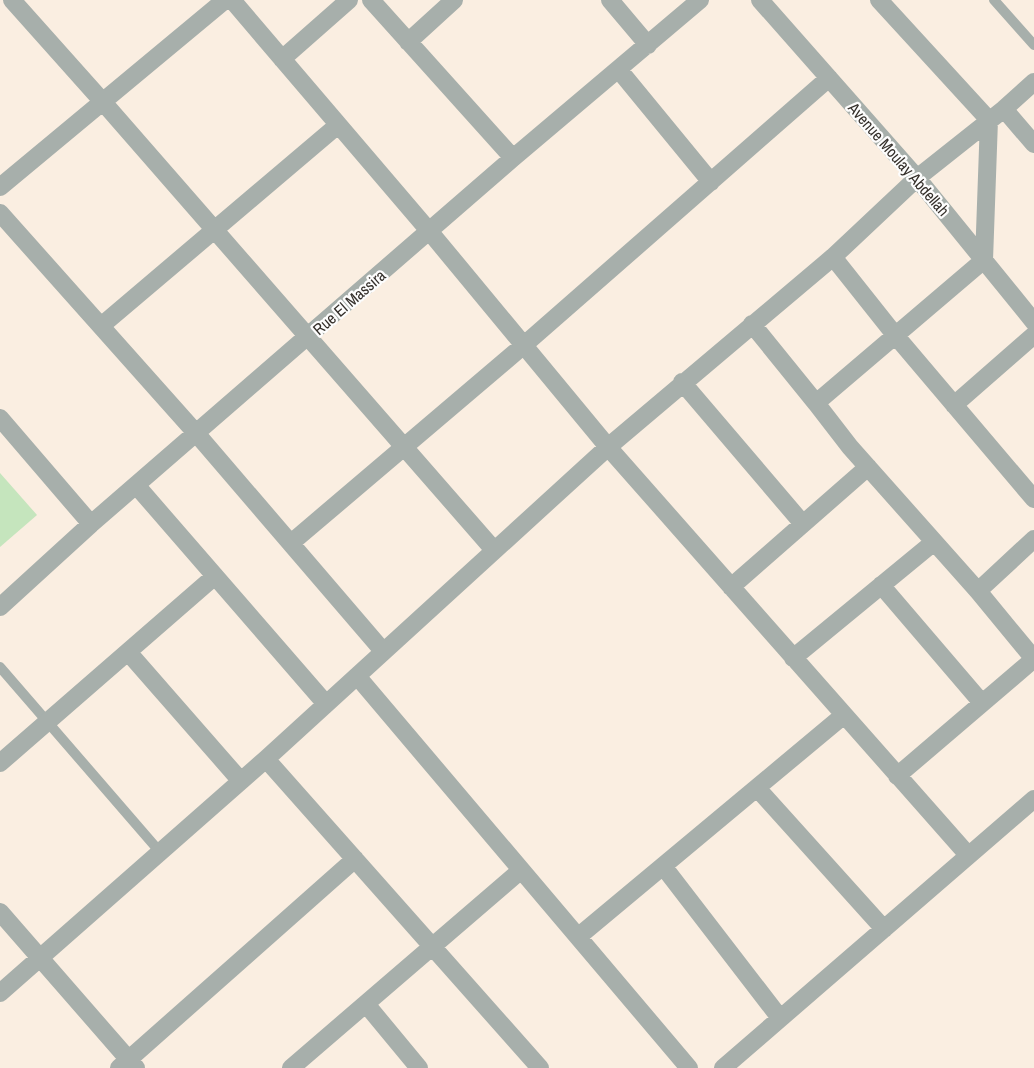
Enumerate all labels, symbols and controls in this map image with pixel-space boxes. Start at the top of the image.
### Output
street label: Avenue Moulay Abdellah [843,97,955,221]
street label: Rue El Massira [308,264,391,340]

